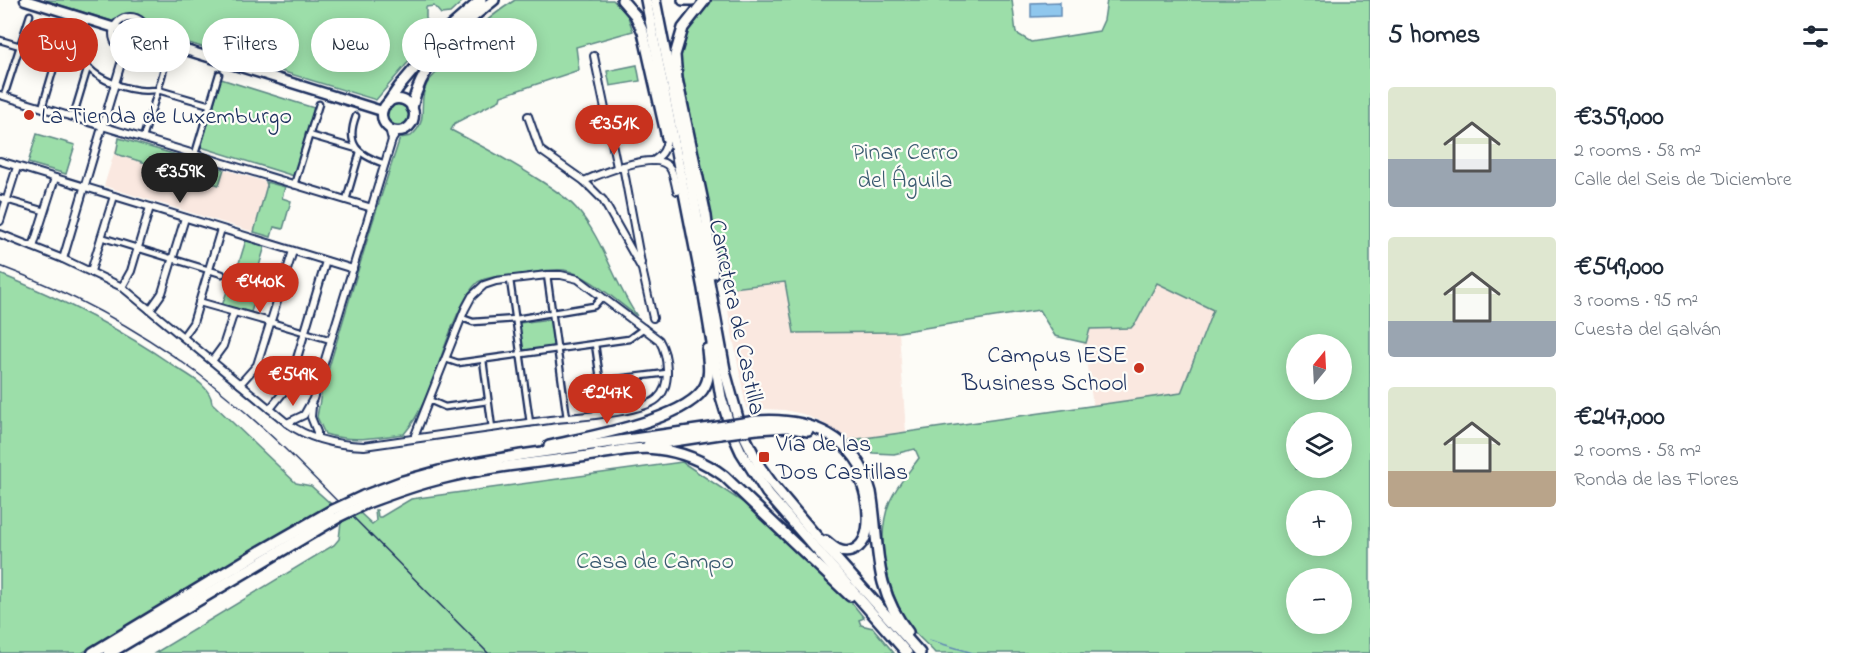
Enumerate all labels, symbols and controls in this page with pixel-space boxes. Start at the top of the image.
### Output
text: 5 homes [1388,17,1480,55]
chip: Buy [18,18,98,72]
chip: Rent [110,18,190,72]
chip: Filters [202,18,299,72]
chip: New [311,18,390,72]
chip: Apartment [402,18,537,72]
icon: filters [1799,20,1832,53]
text: €359,000 [1574,99,1664,137]
place label: La Tienda de Luxemburgo [41,100,292,135]
pin: €351K [572,105,656,156]
marker: La Tienda de Luxemburgo [22,108,36,122]
text: €351K [589,110,639,139]
icon: home [1436,111,1508,183]
park label: Pinar Cerro del Águila [852,136,958,199]
text: 2 rooms · 58 m² [1574,137,1701,166]
pin: €359K [138,153,222,204]
text: €359K [155,158,205,187]
text: Calle del Seis de Diciembre [1574,166,1792,195]
street label: Carretera de Castilla [698,217,773,418]
text: €549,000 [1574,249,1664,287]
icon: home [1436,261,1508,333]
pin: €440K [218,263,302,314]
text: €440K [236,268,284,297]
text: 3 rooms · 95 m² [1574,287,1698,316]
text: Cuesta del Galván [1574,316,1721,345]
north arrow [1286,334,1352,400]
map controls [1286,334,1352,634]
place label: Campus IESE Business School [961,339,1127,402]
pin: €549K [251,356,335,407]
text: €549K [268,361,318,390]
marker: Campus IESE Business School [1132,361,1146,375]
pin: €247K [565,374,649,425]
text: €247K [582,379,632,408]
text: €247,000 [1574,399,1665,437]
icon: home [1436,411,1508,483]
button: layers [1286,412,1352,478]
place label: Vía de las Dos Castillas [775,428,908,491]
text: 2 rooms · 58 m² [1574,437,1701,466]
marker: Vía de las Dos Castillas [757,450,771,464]
text: Ronda de las Flores [1574,466,1739,495]
button: + [1286,490,1352,556]
park label: Casa de Campo [576,545,734,580]
button: − [1286,568,1352,634]

